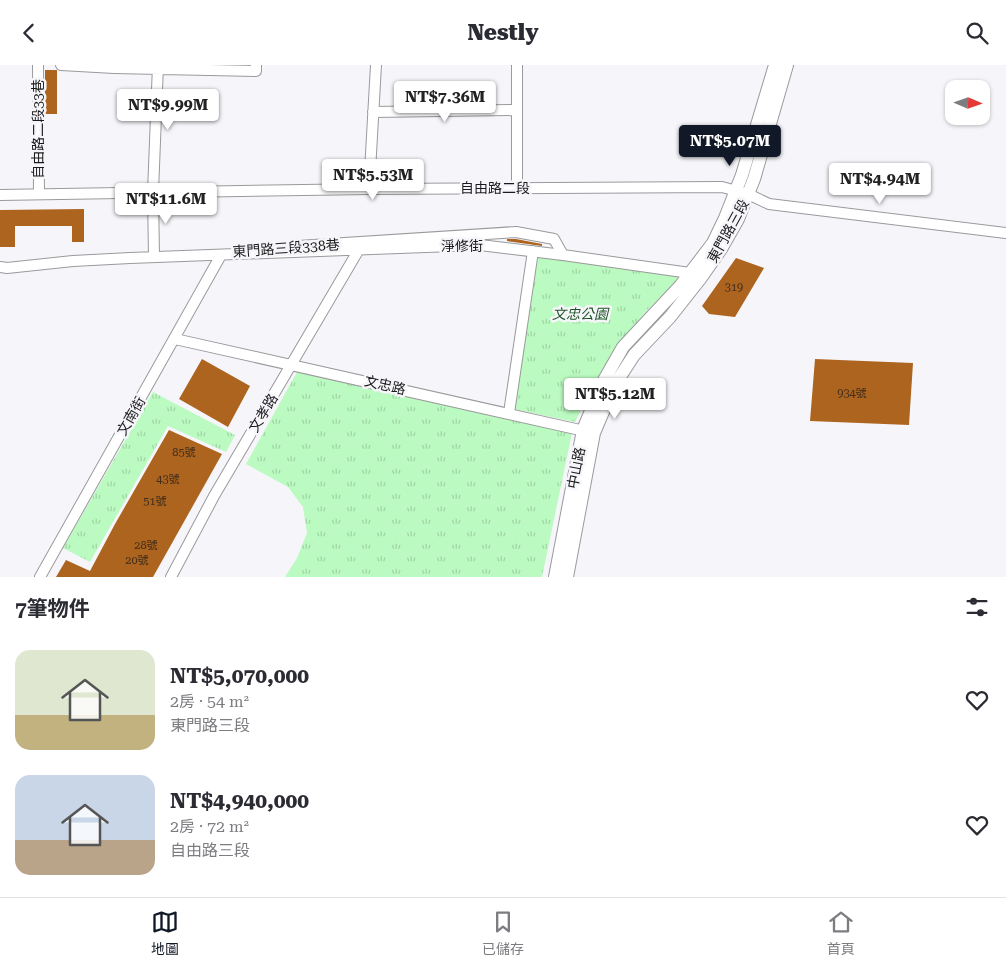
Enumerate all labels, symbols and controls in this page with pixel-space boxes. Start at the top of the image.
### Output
icon: back [15,19,43,47]
icon: search [963,19,991,47]
text: Nestly [467,20,539,45]
street label: 自由路二段33巷 [30,79,46,179]
pin: NT$7.36M [393,80,497,123]
north arrow [945,80,990,125]
map controls [945,80,990,125]
text: NT$7.36M [405,87,485,106]
pin: NT$9.99M [116,88,220,131]
text: NT$9.99M [128,95,208,114]
pin: NT$5.07M [678,124,782,167]
text: NT$5.07M [690,131,770,150]
pin: NT$5.53M [321,159,425,201]
pin: NT$4.94M [828,163,932,205]
text: NT$5.53M [333,165,413,184]
text: NT$4.94M [840,169,920,188]
street label: 自由路二段 [460,180,530,196]
pin: NT$11.6M [114,183,218,225]
text: NT$11.6M [126,189,206,208]
street label: 東門路三段 [704,197,752,265]
street label: 東門路三段338巷 [232,236,340,260]
street label: 淨修街 [441,238,483,254]
house number: 319 [725,281,743,294]
park label: 文忠公園 [552,306,610,322]
street label: 文忠路 [363,372,407,398]
pin: NT$5.12M [563,377,667,420]
text: NT$5.12M [575,384,655,403]
house number: 934號 [837,387,867,400]
street label: 文孝路 [245,391,281,435]
street label: 文南街 [114,394,148,438]
house number: 85號 [172,446,196,459]
street label: 中山路 [564,446,588,490]
house number: 43號 [156,473,180,486]
house number: 51號 [143,495,167,508]
house number: 28號 [134,539,158,552]
house number: 20號 [125,554,149,567]
icon: filters [963,593,991,621]
text: 7筆物件 [15,597,90,621]
text: NT$5,070,000 [170,664,309,688]
icon: home [55,670,115,730]
icon: heart [963,686,991,714]
text: 2房 · 54 m² [170,692,249,711]
text: 東門路三段 [170,716,250,735]
text: NT$4,940,000 [170,789,309,813]
icon: home [55,795,115,855]
icon: heart [963,811,991,839]
text: 2房 · 72 m² [170,817,249,836]
text: 自由路三段 [170,841,250,860]
tab: 地圖 [151,908,179,958]
tab: 已儲存 [482,908,524,958]
tab: 首頁 [827,908,855,958]

